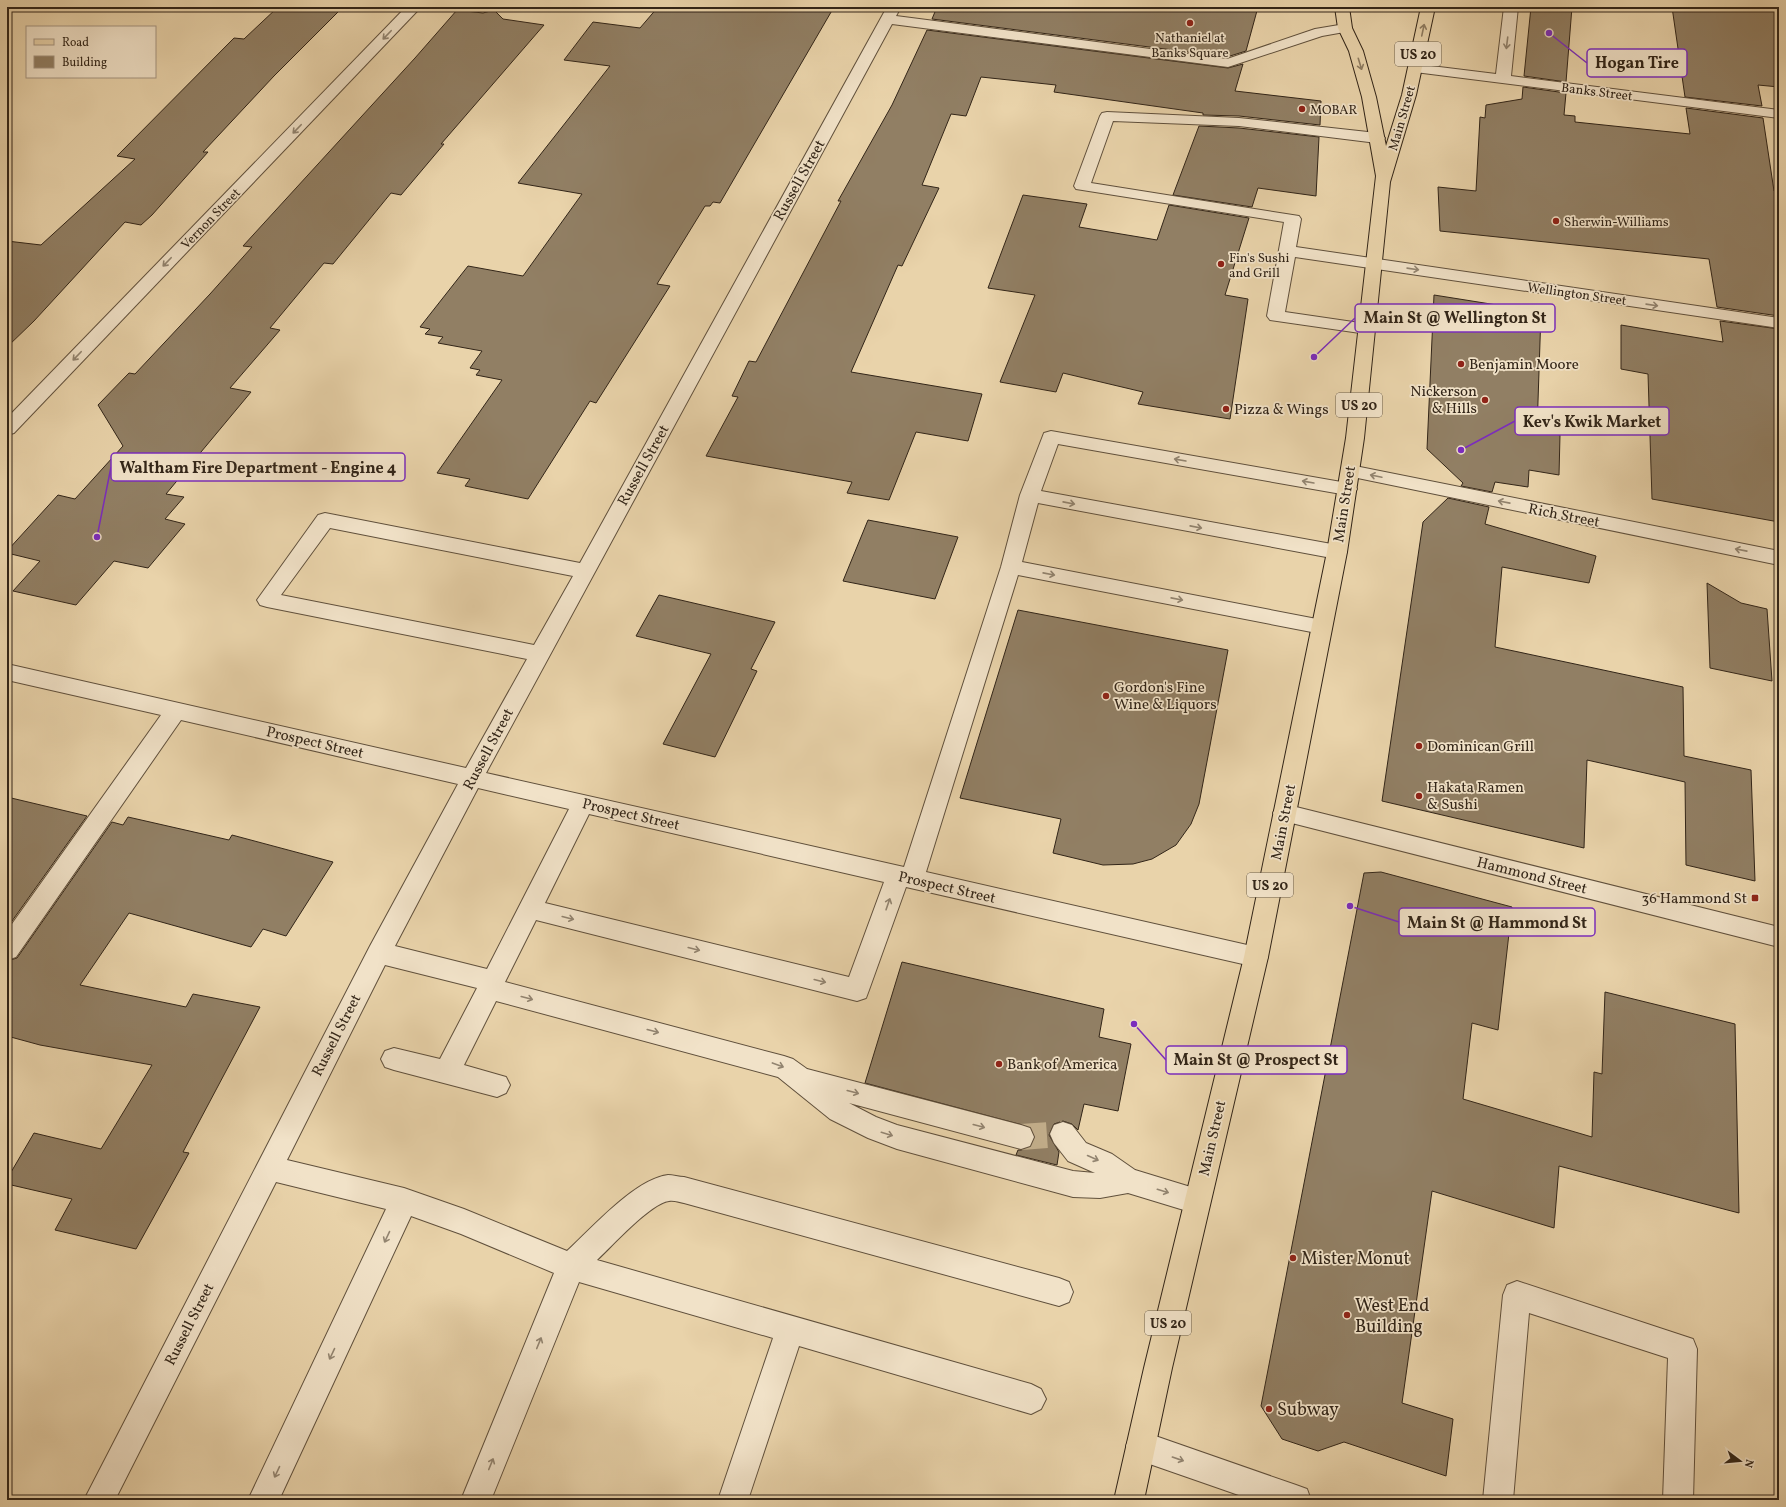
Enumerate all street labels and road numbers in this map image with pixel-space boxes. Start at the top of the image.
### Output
road number: US 20 [1395,42,1441,66]
street label: Banks Street [1560,80,1634,106]
street label: Main Street [1385,83,1421,153]
street label: Russell Street [769,136,831,225]
street label: Vernon Street [178,185,245,254]
street label: Wellington Street [1526,279,1628,311]
road number: US 20 [1336,393,1382,417]
street label: Russell Street [613,421,675,510]
street label: Main Street [1329,464,1362,544]
street label: Rich Street [1526,499,1601,534]
street label: Russell Street [459,705,520,794]
street label: Prospect Street [264,722,365,765]
street label: Main Street [1267,782,1302,862]
street label: Prospect Street [580,794,681,837]
street label: Hammond Street [1474,853,1589,900]
street label: Prospect Street [896,867,997,910]
road number: US 20 [1247,873,1293,897]
street label: Russell Street [308,991,367,1081]
street label: Main Street [1195,1098,1232,1178]
street label: Russell Street [161,1280,220,1370]
road number: US 20 [1145,1311,1191,1335]

